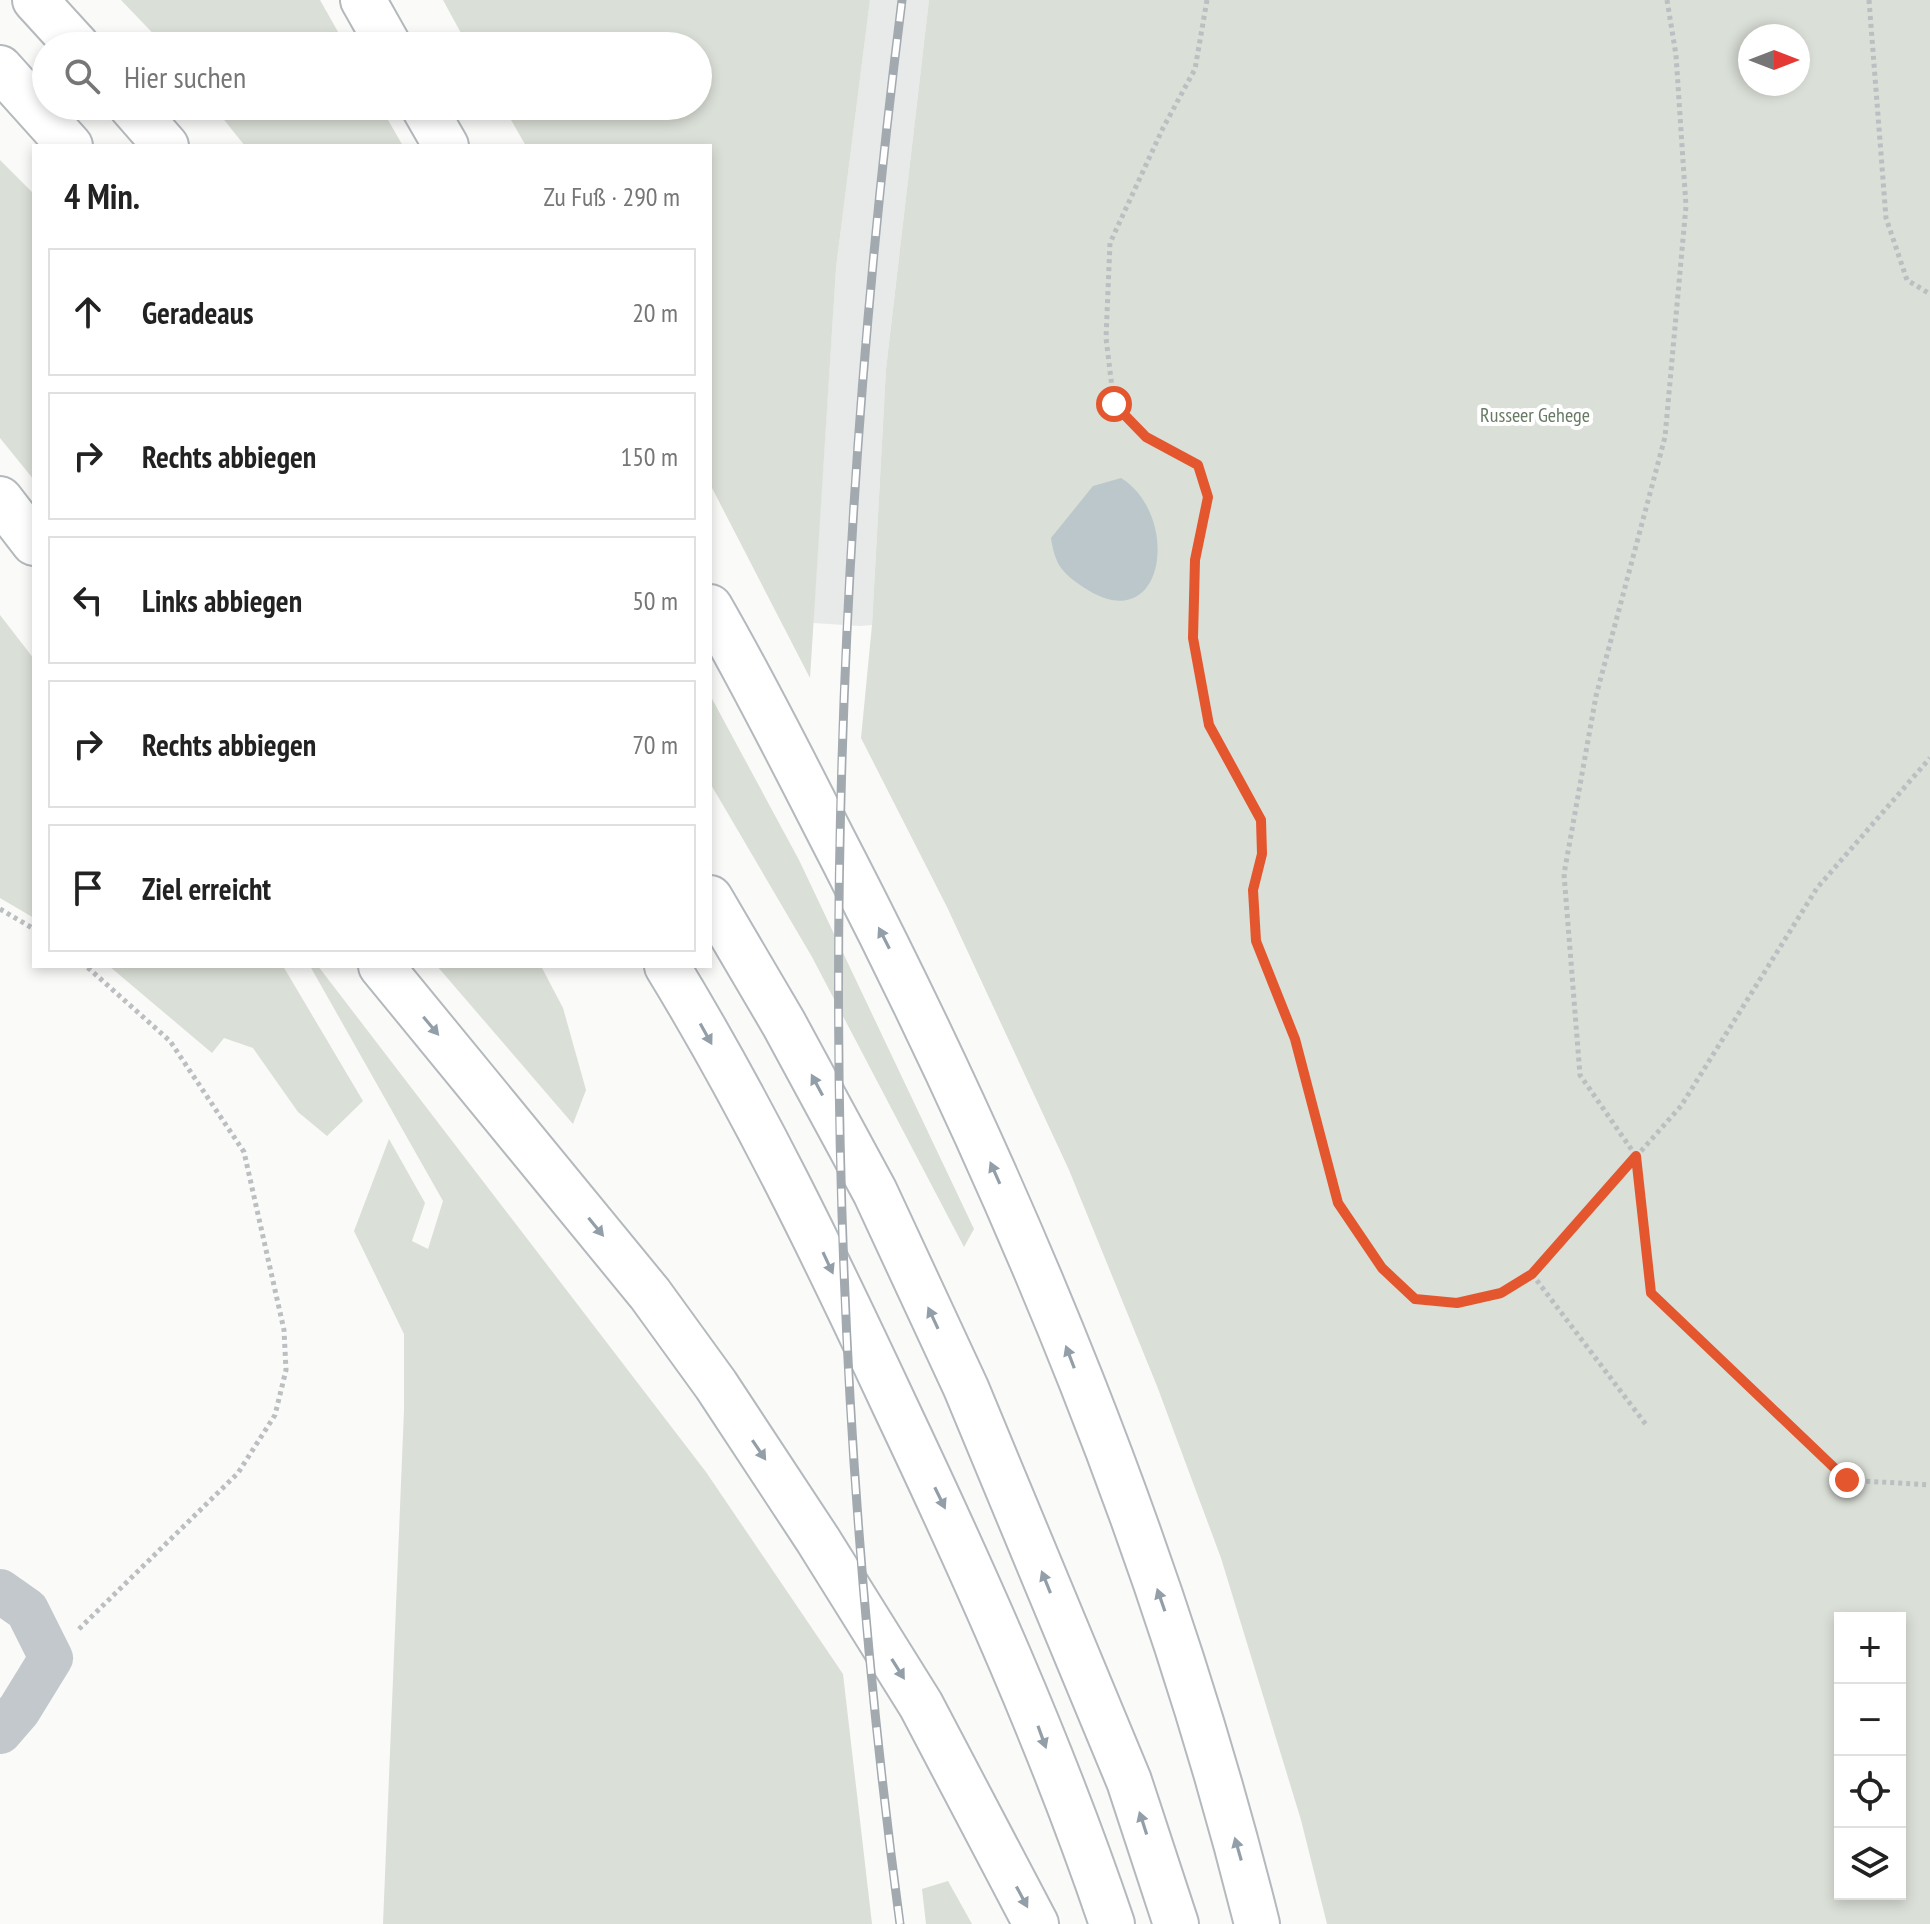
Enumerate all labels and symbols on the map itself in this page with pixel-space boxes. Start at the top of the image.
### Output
north arrow [1738,24,1810,96]
route start [1096,386,1132,422]
park label: Russeer Gehege [1480,402,1590,428]
one-way arrow [877,926,890,949]
one-way arrow [422,1016,439,1036]
one-way arrow [699,1022,713,1045]
one-way arrow [810,1074,824,1096]
one-way arrow [988,1161,1002,1185]
one-way arrow [587,1217,604,1237]
one-way arrow [821,1251,835,1275]
one-way arrow [926,1306,940,1329]
one-way arrow [1063,1344,1076,1368]
one-way arrow [751,1439,766,1460]
route end [1829,1462,1865,1498]
one-way arrow [933,1486,947,1509]
one-way arrow [1040,1570,1053,1594]
one-way arrow [1155,1588,1167,1612]
one-way arrow [891,1658,905,1680]
one-way arrow [1037,1725,1049,1749]
one-way arrow [1136,1811,1148,1835]
one-way arrow [1231,1836,1243,1861]
one-way arrow [1016,1886,1029,1909]

